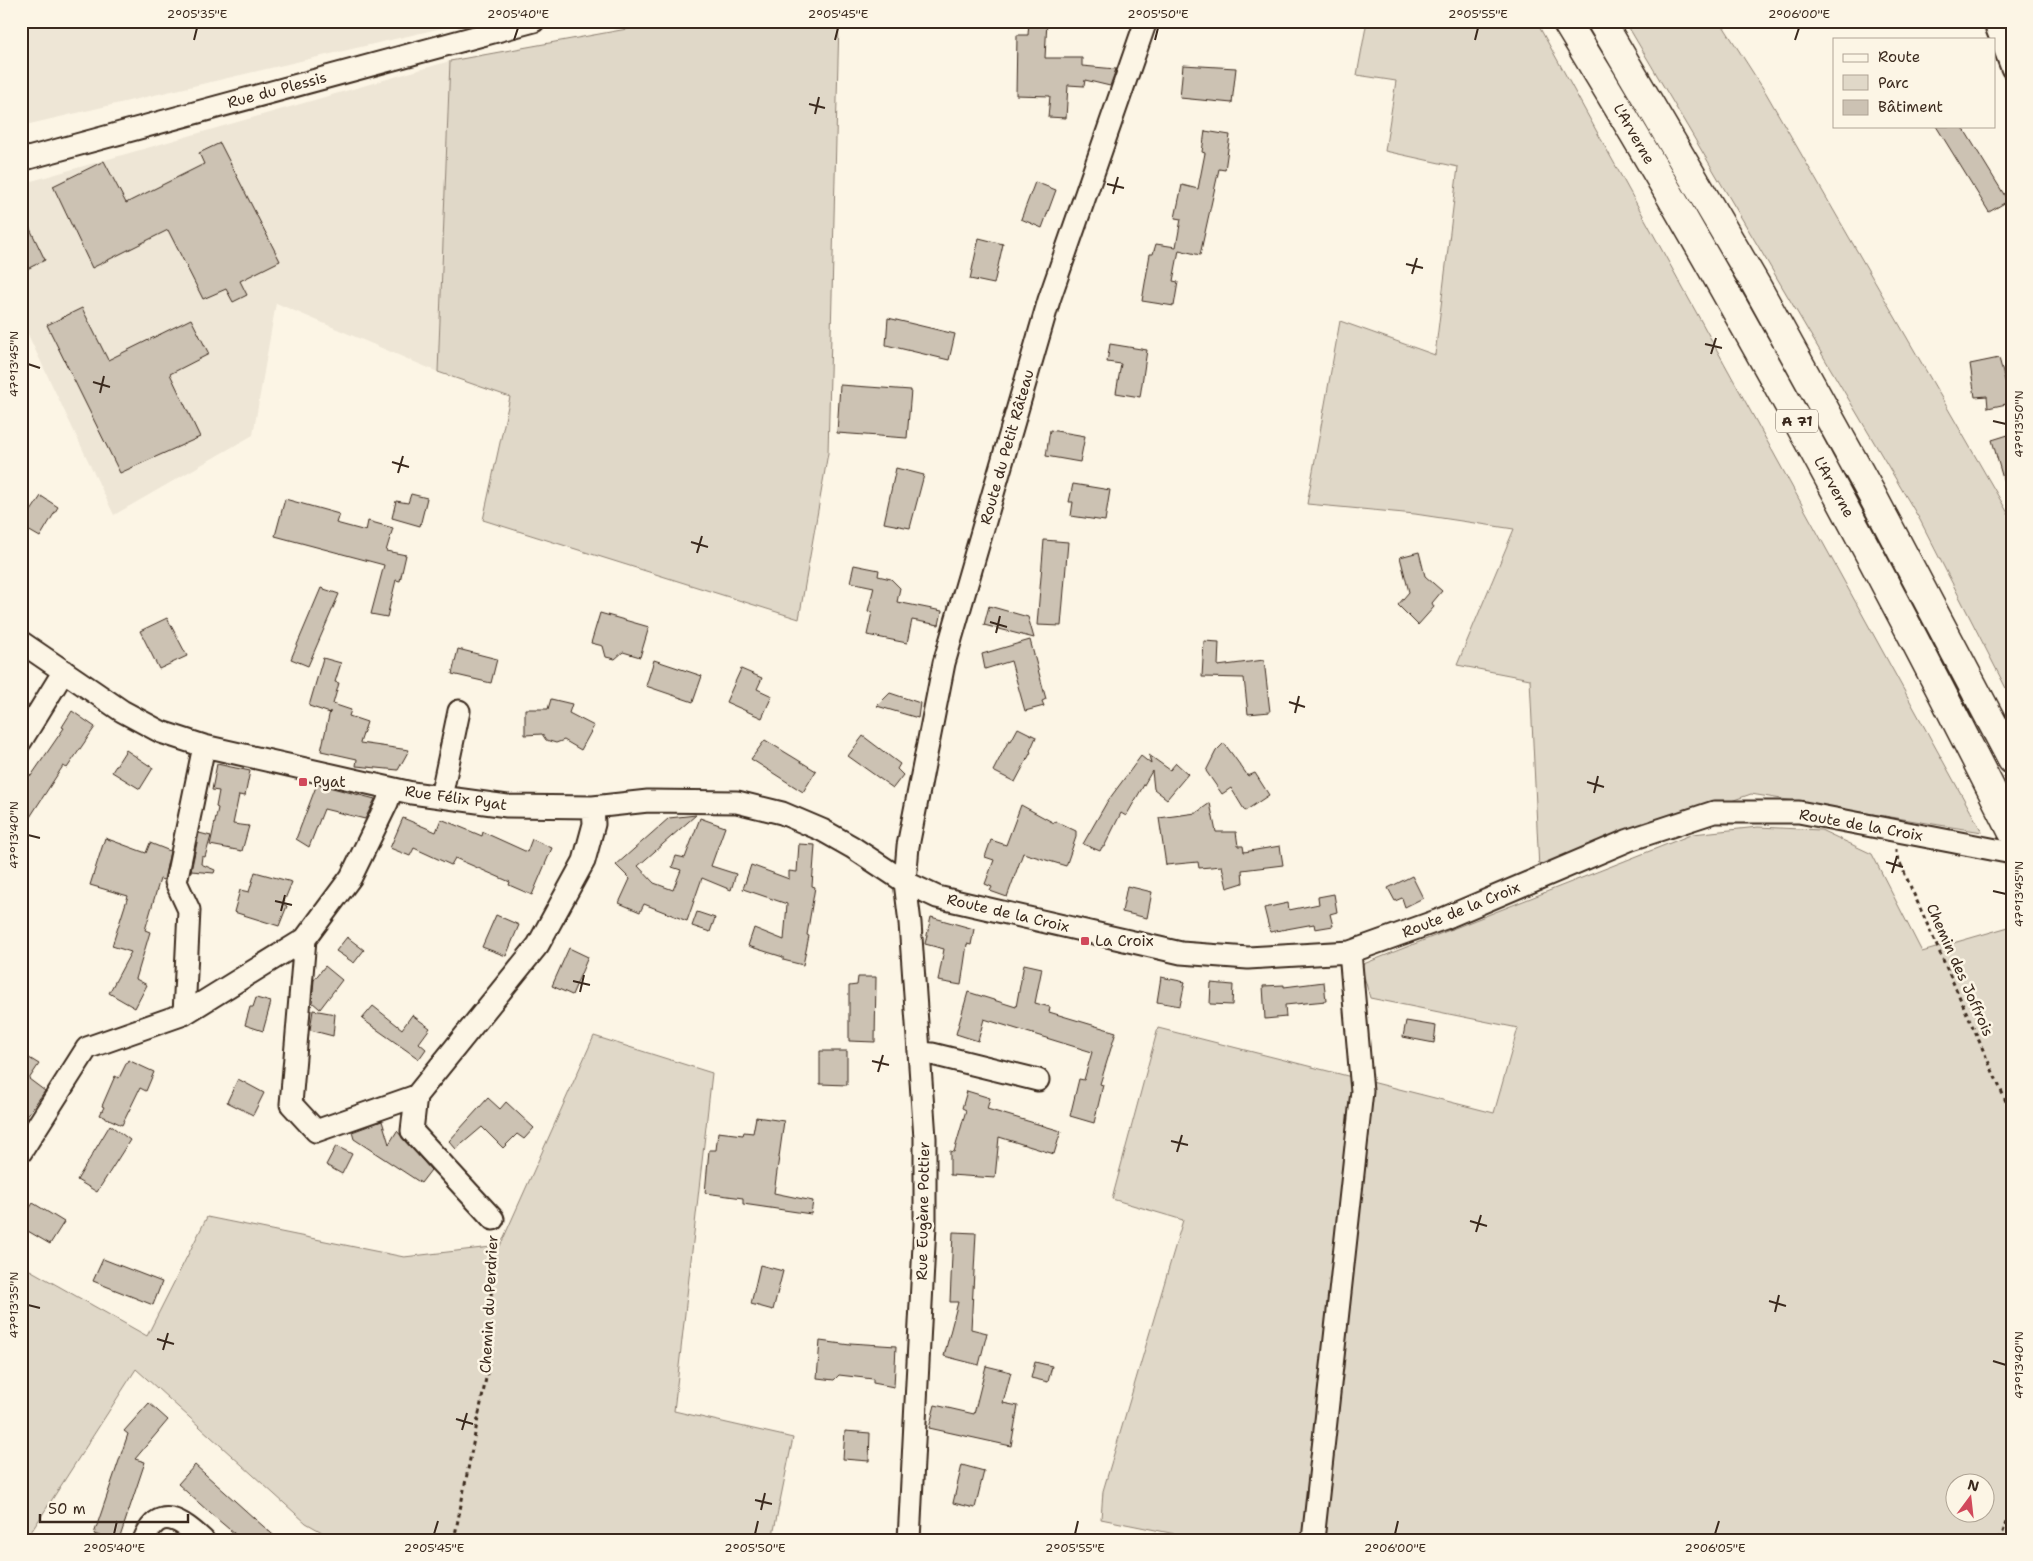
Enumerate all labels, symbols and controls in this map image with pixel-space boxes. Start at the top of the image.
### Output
text: 2°05'35"E [167,6,227,22]
text: 2°05'40"E [487,6,549,22]
text: 2°05'45"E [808,6,868,22]
text: 2°05'50"E [1127,6,1189,22]
text: 2°05'55"E [1448,6,1508,22]
text: 2°06'00"E [1768,6,1830,22]
legend [1833,38,1996,128]
text: Route [1878,47,1920,67]
street label: Rue du Plessis [225,67,329,113]
text: Parc [1878,73,1909,93]
text: Bâtiment [1878,97,1943,117]
street label: L'Arverne [1609,100,1659,168]
text: 47°13'45"N [6,331,22,397]
street label: Route du Petit Râteau [975,367,1039,527]
text: 47°13'50"N [2011,390,2027,458]
road number: A 71 [1776,410,1818,432]
street label: L'Arverne [1809,453,1859,521]
place label: Pyat [313,772,346,792]
marker: Pyat [297,776,309,788]
street label: Rue Félix Pyat [404,781,508,815]
text: 47°13'40"N [6,801,22,869]
street label: Route de la Croix [1798,804,1925,846]
text: 47°13'45"N [2011,861,2027,927]
street label: Route de la Croix [1399,877,1523,943]
street label: Route de la Croix [945,889,1071,937]
street label: Chemin des Joffrois [1922,901,1998,1039]
place label: La Croix [1095,931,1154,951]
marker: La Croix [1079,935,1091,947]
street label: Rue Eugène Pottier [912,1141,934,1281]
street label: Chemin du Perdrier [475,1234,503,1374]
text: 47°13'35"N [6,1272,22,1338]
text: 47°13'40"N [2011,1331,2027,1399]
north arrow [1946,1474,1996,1524]
text: N [1966,1475,1981,1496]
scale bar [40,1491,188,1523]
text: 50 m [48,1499,86,1519]
text: 2°05'40"E [83,1540,145,1556]
text: 2°05'45"E [404,1540,464,1556]
text: 2°05'50"E [724,1540,786,1556]
text: 2°05'55"E [1045,1540,1105,1556]
text: 2°06'00"E [1364,1540,1426,1556]
text: 2°06'05"E [1685,1540,1745,1556]

